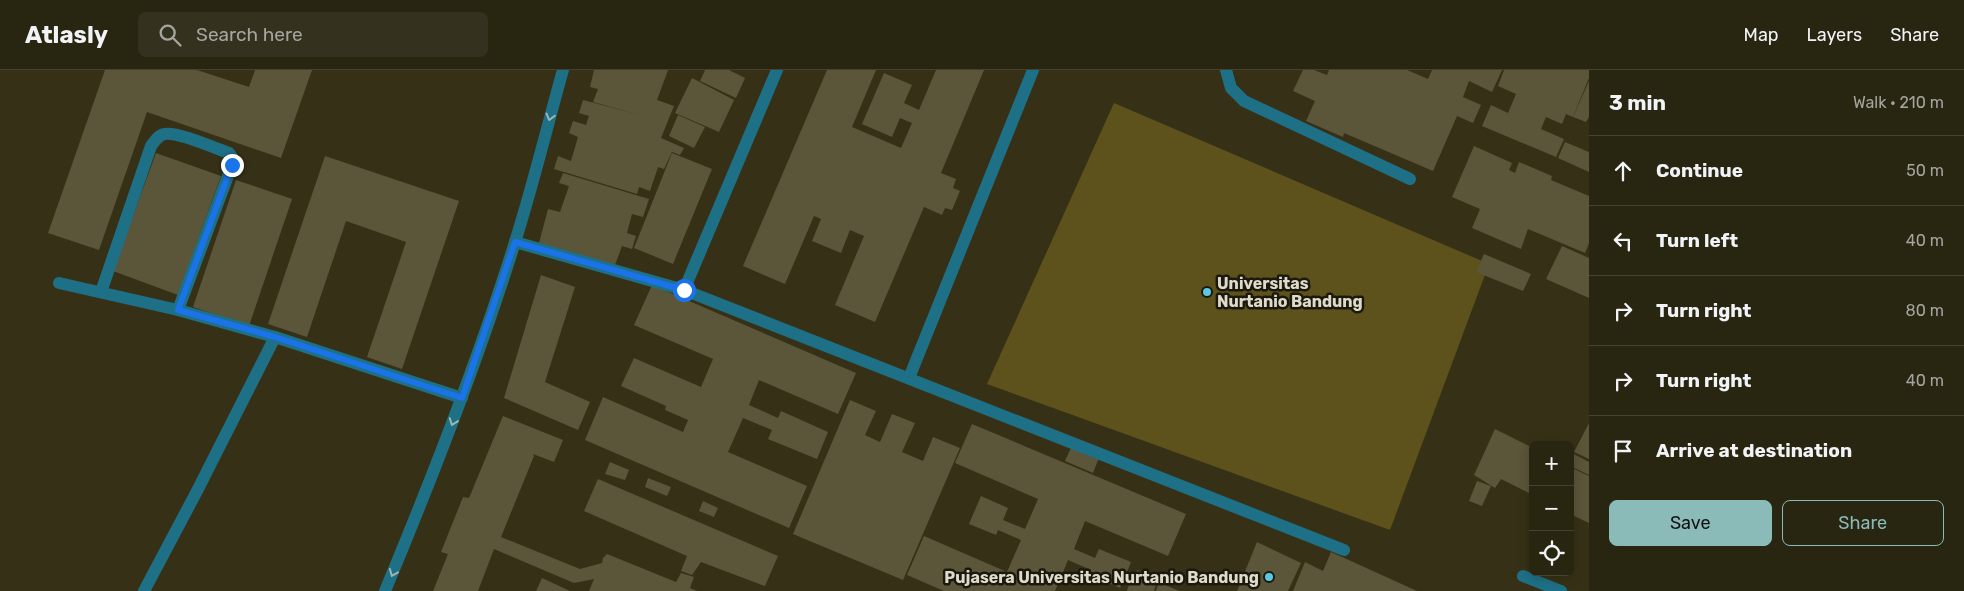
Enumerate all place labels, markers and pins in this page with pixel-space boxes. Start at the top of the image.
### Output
place label: Universitas Nurtanio Bandung [1217,274,1363,311]
marker: Universitas Nurtanio Bandung [1201,286,1213,298]
place label: Pujasera Universitas Nurtanio Bandung [944,568,1259,587]
marker: Pujasera Universitas Nurtanio Bandung [1263,571,1275,583]

